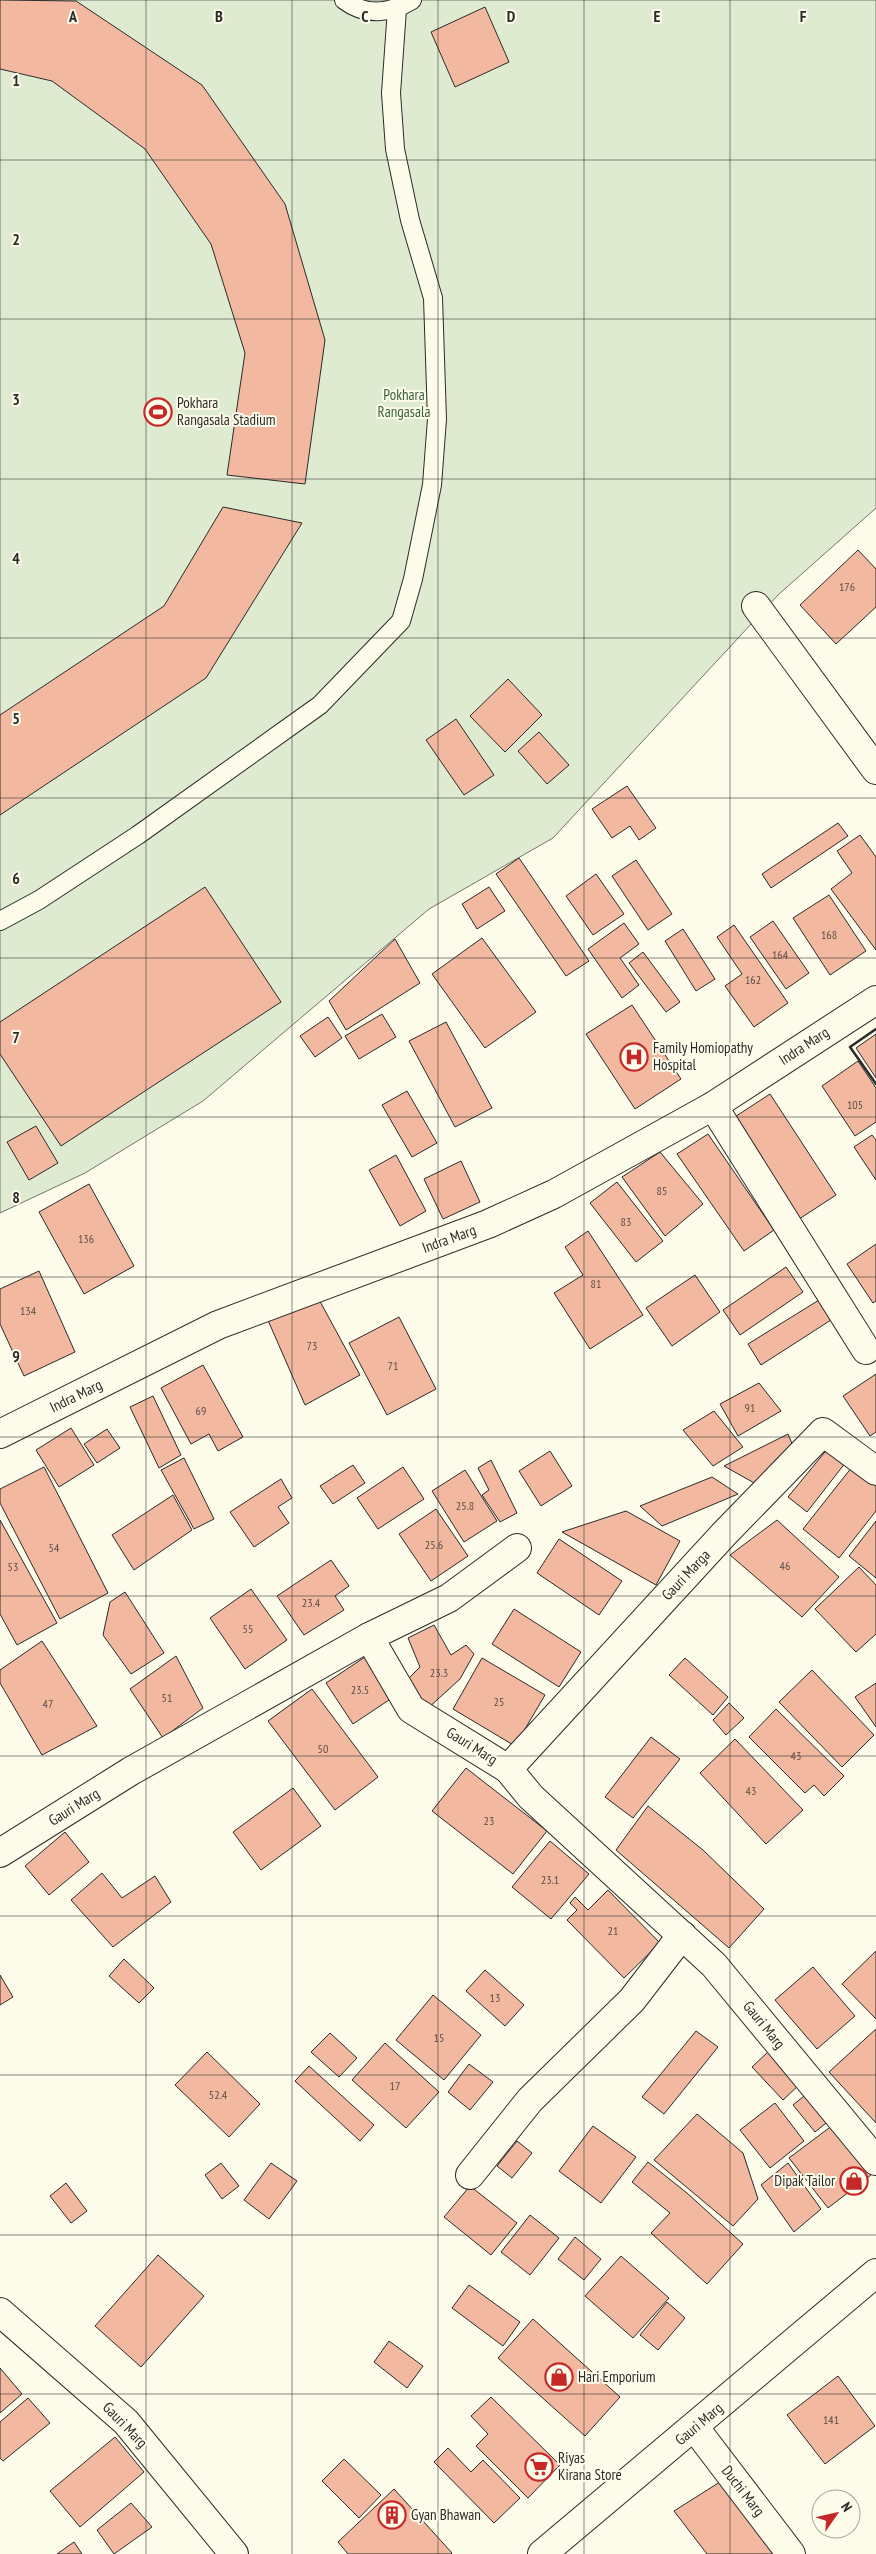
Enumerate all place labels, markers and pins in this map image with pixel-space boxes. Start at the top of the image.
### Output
place label: Pokhara Rangasala Stadium [177,393,276,429]
sports icon: Pokhara Rangasala Stadium [143,397,173,427]
place label: Family Homiopathy Hospital [653,1038,753,1074]
hospital icon: Family Homiopathy Hospital [619,1042,649,1072]
shop icon: Dipak Tailor [839,2166,869,2196]
place label: Dipak Tailor [774,2171,836,2190]
shop icon: Hari Emporium [544,2362,574,2392]
place label: Hari Emporium [578,2367,655,2386]
place label: Riyas Kirana Store [558,2448,622,2484]
supermarket icon: Riyas Kirana Store [524,2452,554,2482]
building icon: Gyan Bhawan [377,2500,407,2530]
place label: Gyan Bhawan [411,2505,481,2524]

